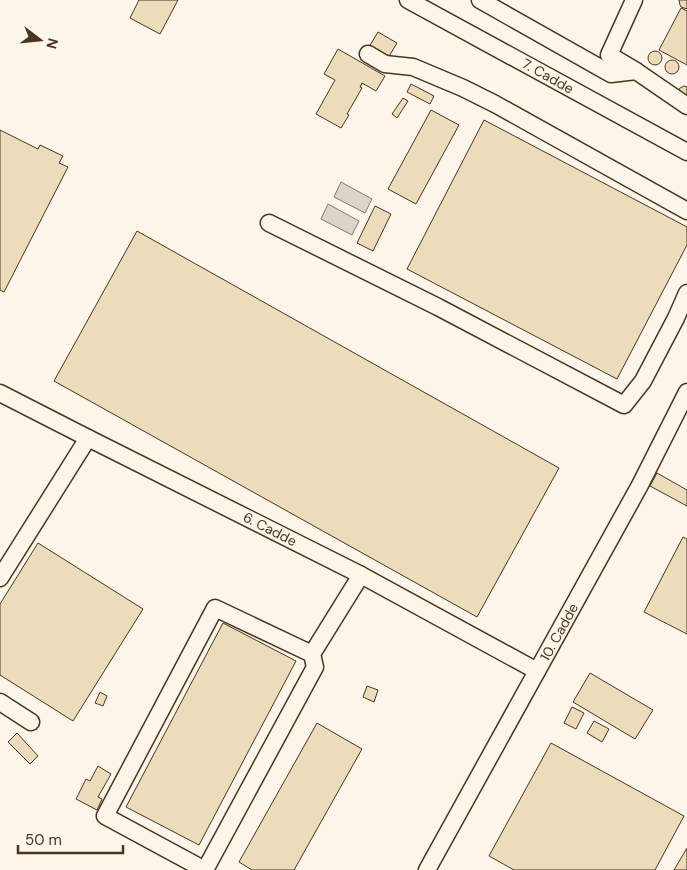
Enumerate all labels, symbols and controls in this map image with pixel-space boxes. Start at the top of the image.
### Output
north arrow [15,15,65,65]
text: N [42,36,63,51]
street label: 7. Cadde [519,54,577,98]
street label: 6. Cadde [240,508,300,550]
street label: 10. Cadde [536,600,582,664]
scale bar [18,822,122,854]
text: 50 m [25,830,62,850]

